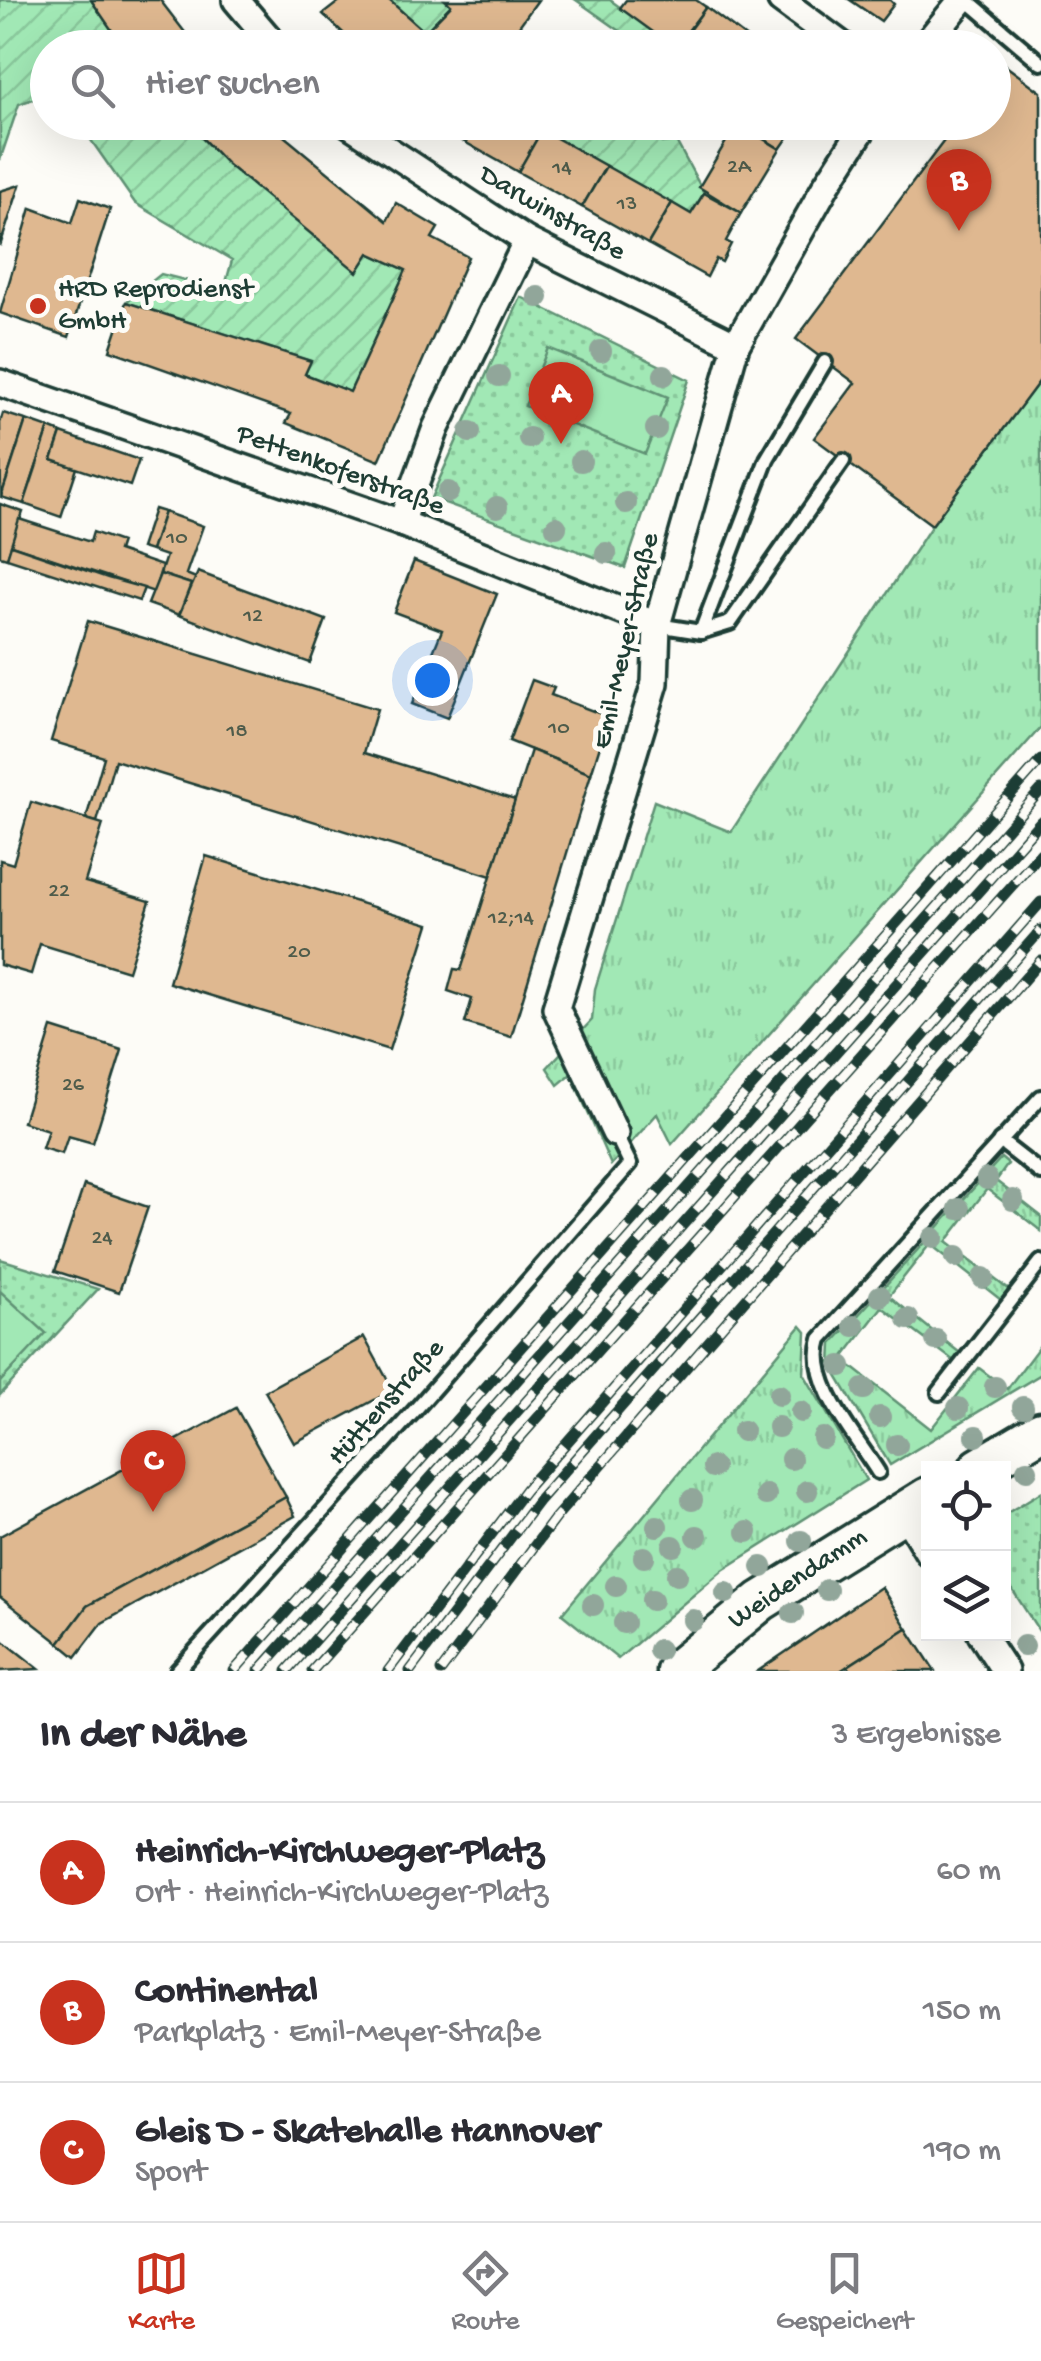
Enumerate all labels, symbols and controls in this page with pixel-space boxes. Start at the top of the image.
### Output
search box [30,30,1011,140]
icon: search [65,58,120,113]
text: Hier suchen [145,63,320,107]
pin: B [926,148,992,231]
house number: 2A [727,155,752,181]
house number: 14 [551,156,572,182]
street label: Darwinstraße [471,158,631,269]
house number: 13 [616,192,637,218]
place label: HRD Reprodienst GmbH [58,274,255,339]
marker: HRD Reprodienst GmbH [27,295,49,317]
pin: A [528,362,594,444]
street label: Pettenkoferstraße [230,418,449,524]
house number: 10 [165,526,188,552]
street label: Emil-Meyer-Straße [586,529,668,752]
house number: 12 [242,604,263,630]
your location [407,655,458,706]
house number: 10 [547,716,570,742]
house number: 18 [226,719,247,745]
house number: 22 [48,879,70,905]
house number: 12;14 [487,906,535,932]
house number: 20 [287,940,311,966]
house number: 26 [62,1073,85,1099]
house number: 24 [91,1226,113,1252]
street label: Hüttenstraße [322,1333,453,1473]
pin: C [120,1430,186,1512]
map controls [921,1461,1011,1641]
button: locate [921,1461,1011,1551]
street label: Weidendamm [722,1520,874,1637]
button: layers [921,1551,1011,1641]
text: In der Nähe [40,1712,246,1761]
text: 3 Ergebnisse [832,1717,1001,1755]
text: Heinrich-Kirchweger-Platz [135,1831,544,1875]
text: A [63,1853,82,1891]
text: 60 m [936,1853,1001,1891]
text: Ort · Heinrich-Kirchweger-Platz [135,1875,548,1913]
text: Continental [135,1971,318,2015]
text: B [64,1993,81,2031]
text: 150 m [923,1993,1001,2031]
text: Parkplatz · Emil-Meyer-Straße [135,2015,541,2053]
text: Gleis D - Skatehalle Hannover [135,2111,599,2155]
text: C [64,2133,81,2171]
text: 190 m [924,2133,1001,2171]
text: Sport [135,2155,207,2193]
tab: Karte [128,2246,195,2339]
tab: Route [451,2246,519,2339]
tab: Gespeichert [776,2246,913,2339]

